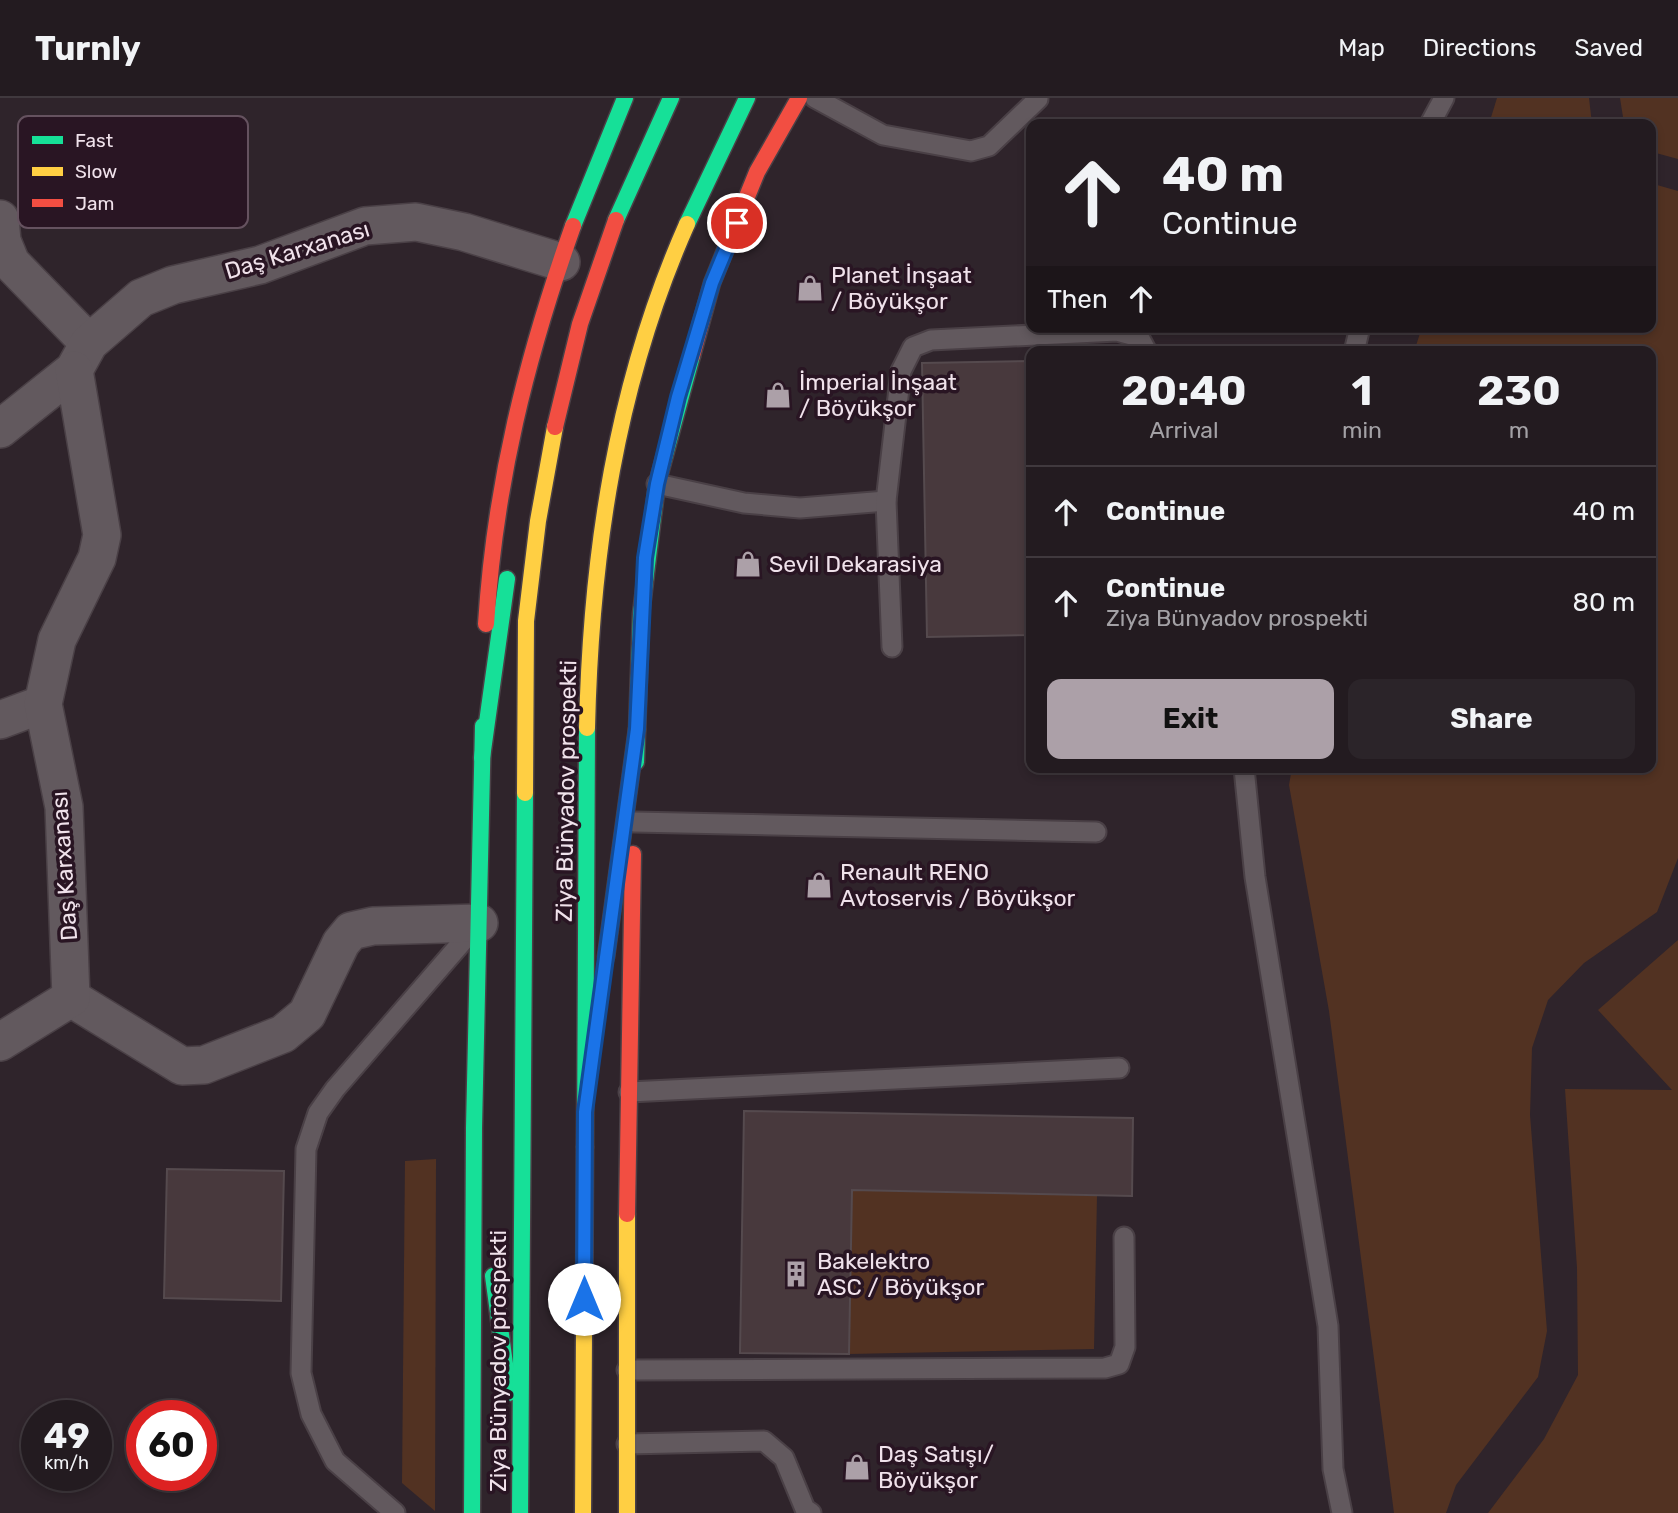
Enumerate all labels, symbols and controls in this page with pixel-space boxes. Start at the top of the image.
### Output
text: Turnly [35,29,141,68]
text: Map [1338,34,1385,62]
text: Directions [1423,34,1536,62]
text: Saved [1574,34,1643,62]
legend [18,116,248,228]
text: Fast [75,129,114,152]
text: 40 m [1162,145,1284,203]
icon: ahead [1047,147,1138,238]
text: Slow [75,160,117,183]
text: Jam [75,192,114,215]
pin [707,193,767,253]
icon: arrive [718,204,756,242]
text: Continue [1162,204,1298,242]
street label: Daş Karxanası [221,215,373,285]
place label: Planet İnşaat / Böyükşor [831,261,972,315]
shop icon: Planet İnşaat / Böyükşor [795,273,825,303]
icon: ahead [1122,280,1160,318]
text: Then [1047,284,1108,315]
text: 20:40 [1121,366,1247,416]
text: 1 [1351,366,1372,416]
text: 230 [1477,366,1561,416]
place label: İmperial İnşaat / Böyükşor [799,368,957,422]
shop icon: İmperial İnşaat / Böyükşor [763,380,793,410]
text: Arrival [1149,416,1218,444]
text: min [1342,416,1382,444]
text: m [1509,416,1529,444]
icon: ahead [1047,493,1085,531]
text: Continue [1106,496,1225,527]
text: 40 m [1573,496,1635,527]
shop icon: Sevil Dekarasiya [733,549,763,579]
place label: Sevil Dekarasiya [769,550,942,578]
text: Continue [1106,573,1225,604]
icon: ahead [1047,584,1085,622]
text: 80 m [1572,587,1635,618]
text: Ziya Bünyadov prospekti [1106,604,1368,632]
street label: Ziya Bünyadov prospekti [550,660,582,922]
button: Exit [1047,679,1334,759]
button: Share [1348,679,1635,759]
street label: Daş Karxanası [45,790,83,942]
place label: Renault RENO Avtoservis / Böyükşor [840,858,1076,912]
shop icon: Renault RENO Avtoservis / Böyükşor [804,870,834,900]
street label: Ziya Bünyadov prospekti [484,1230,512,1492]
place label: Bakelektro ASC / Böyükşor [817,1247,984,1301]
building icon: Bakelektro ASC / Böyükşor [781,1259,811,1289]
position arrow [547,1262,621,1336]
speed limit sign: 60 [126,1400,217,1491]
text: 49 [43,1415,90,1457]
place label: Daş Satışı/ Böyükşor [878,1440,994,1494]
text: km/h [44,1452,89,1474]
shop icon: Daş Satışı/ Böyükşor [842,1452,872,1482]

